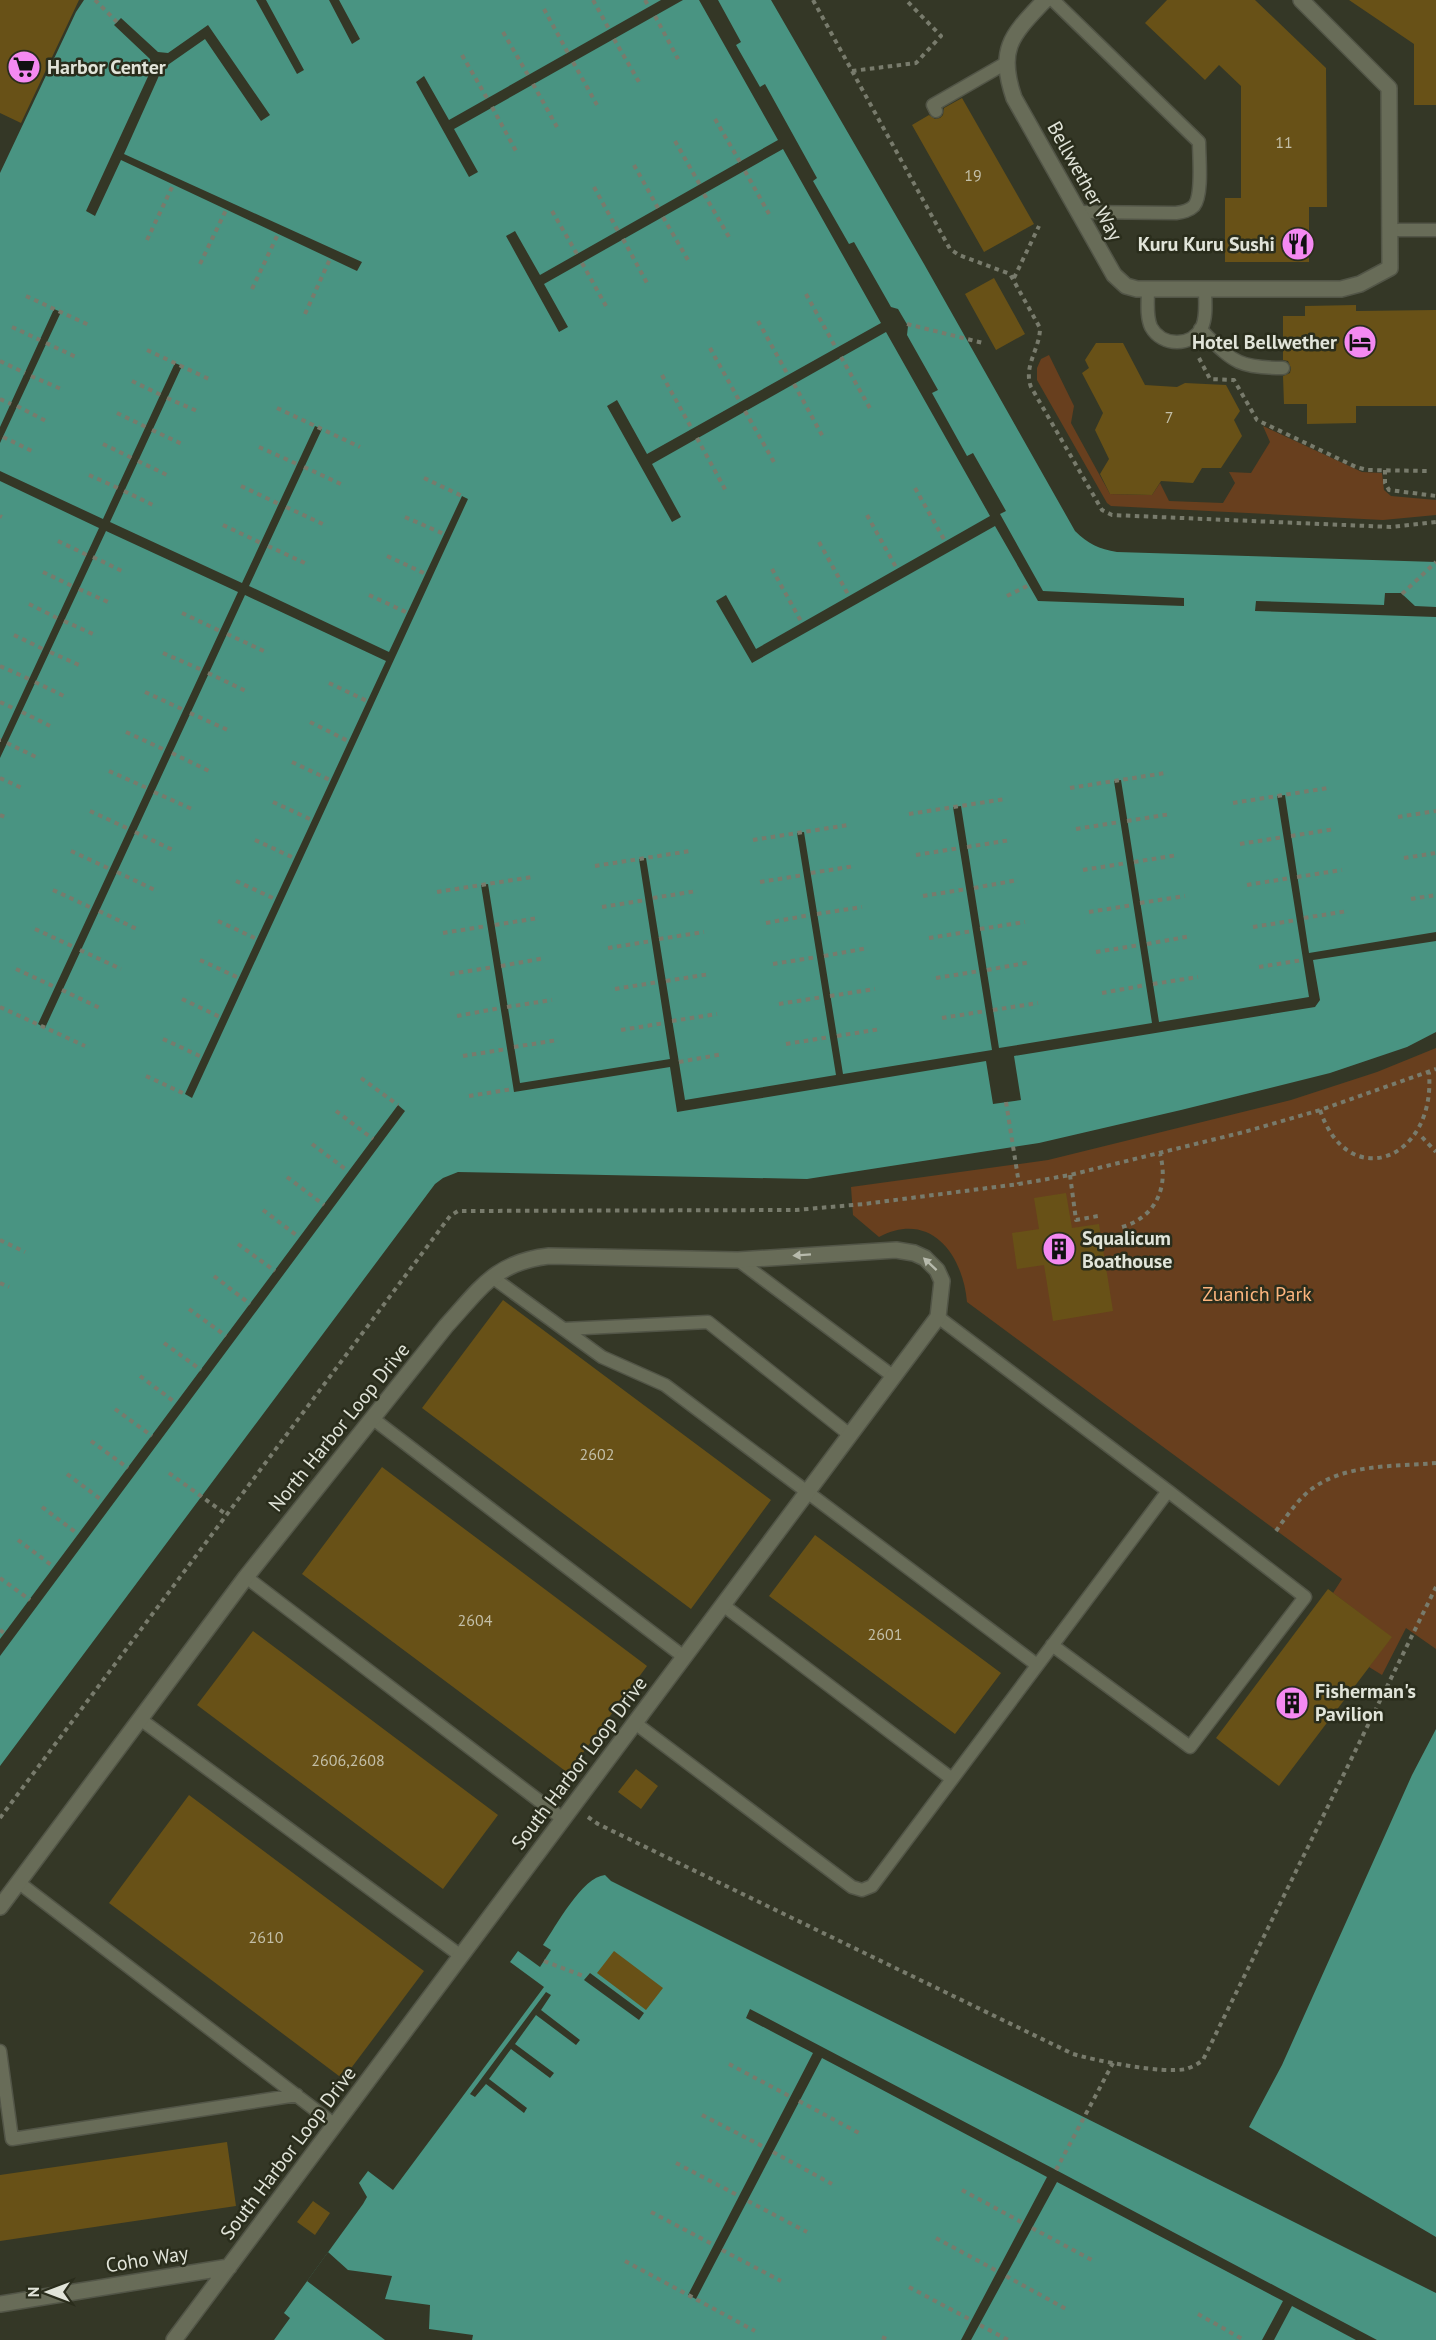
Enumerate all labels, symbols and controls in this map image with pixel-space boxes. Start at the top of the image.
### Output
supermarket icon: Harbor Center [6,49,42,85]
place label: Harbor Center [47,54,166,80]
street label: Bellwether Way [1041,117,1129,246]
house number: 11 [1275,132,1293,152]
house number: 19 [964,165,982,185]
restaurant icon: Kuru Kuru Sushi [1280,226,1316,262]
place label: Kuru Kuru Sushi [1138,231,1275,257]
hotel icon: Hotel Bellwether [1342,324,1378,360]
place label: Hotel Bellwether [1192,329,1337,355]
house number: 7 [1165,407,1173,427]
place label: Squalicum Boathouse [1082,1225,1172,1274]
building icon: Squalicum Boathouse [1041,1231,1077,1267]
one-way arrow [792,1251,811,1260]
one-way arrow [923,1257,937,1271]
park label: Zuanich Park [1202,1281,1312,1307]
street label: North Harbor Loop Drive [263,1337,415,1517]
house number: 2602 [580,1444,614,1464]
house number: 2604 [458,1610,493,1630]
house number: 2601 [868,1624,902,1644]
street label: South Harbor Loop Drive [505,1671,653,1855]
place label: Fisherman's Pavilion [1315,1678,1416,1727]
building icon: Fisherman's Pavilion [1274,1685,1310,1721]
house number: 2606,2608 [311,1750,385,1770]
house number: 2610 [249,1927,284,1947]
street label: South Harbor Loop Drive [214,2061,362,2245]
street label: Coho Way [104,2240,191,2278]
north arrow [18,2262,78,2322]
text: N [23,2287,43,2297]

